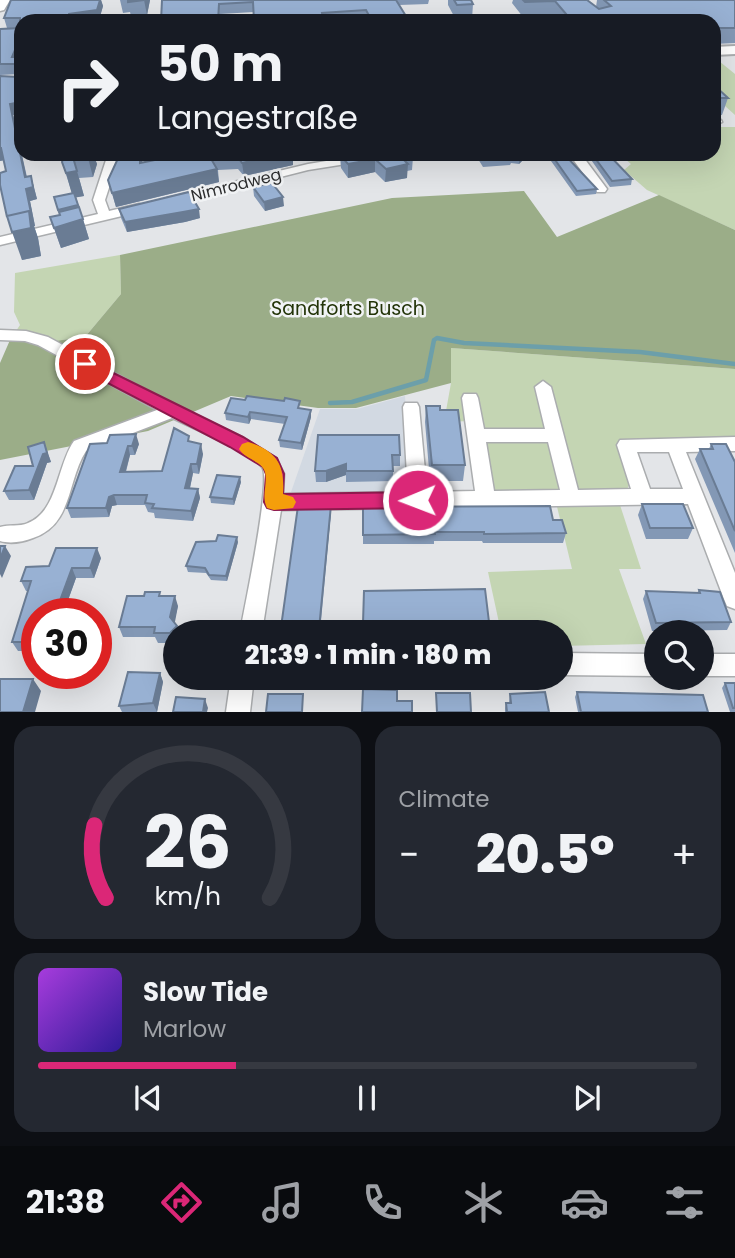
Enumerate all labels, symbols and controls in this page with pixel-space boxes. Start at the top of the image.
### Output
text: 50 m [157,30,283,98]
icon: right [42,42,133,133]
text: Langestraße [157,95,358,140]
street label: Nimrodweg [188,163,284,207]
park label: Sandforts Busch [271,295,425,322]
pin [55,334,115,394]
icon: arrive [66,345,104,383]
position arrow [381,463,455,537]
speed limit sign: 30 [21,598,112,689]
map controls [644,620,714,690]
button: search [644,620,714,690]
text: 21:39 · 1 min · 180 m [245,637,491,673]
text: Climate [399,783,489,815]
text: 26 [143,793,231,894]
text: 20.5° [476,818,614,891]
text: − [399,828,419,881]
text: + [671,828,697,881]
text: km/h [154,879,221,914]
text: Slow Tide [143,974,268,1010]
text: Marlow [143,1013,226,1045]
icon: previous [129,1079,167,1117]
icon: pause [348,1079,386,1117]
icon: next [568,1079,606,1117]
icon: directions [157,1178,206,1227]
icon: music [258,1178,307,1227]
icon: phone [358,1178,407,1227]
icon: climate [459,1178,508,1227]
icon: car [560,1178,609,1227]
icon: filters [660,1178,709,1227]
text: 21:38 [26,1179,105,1224]

